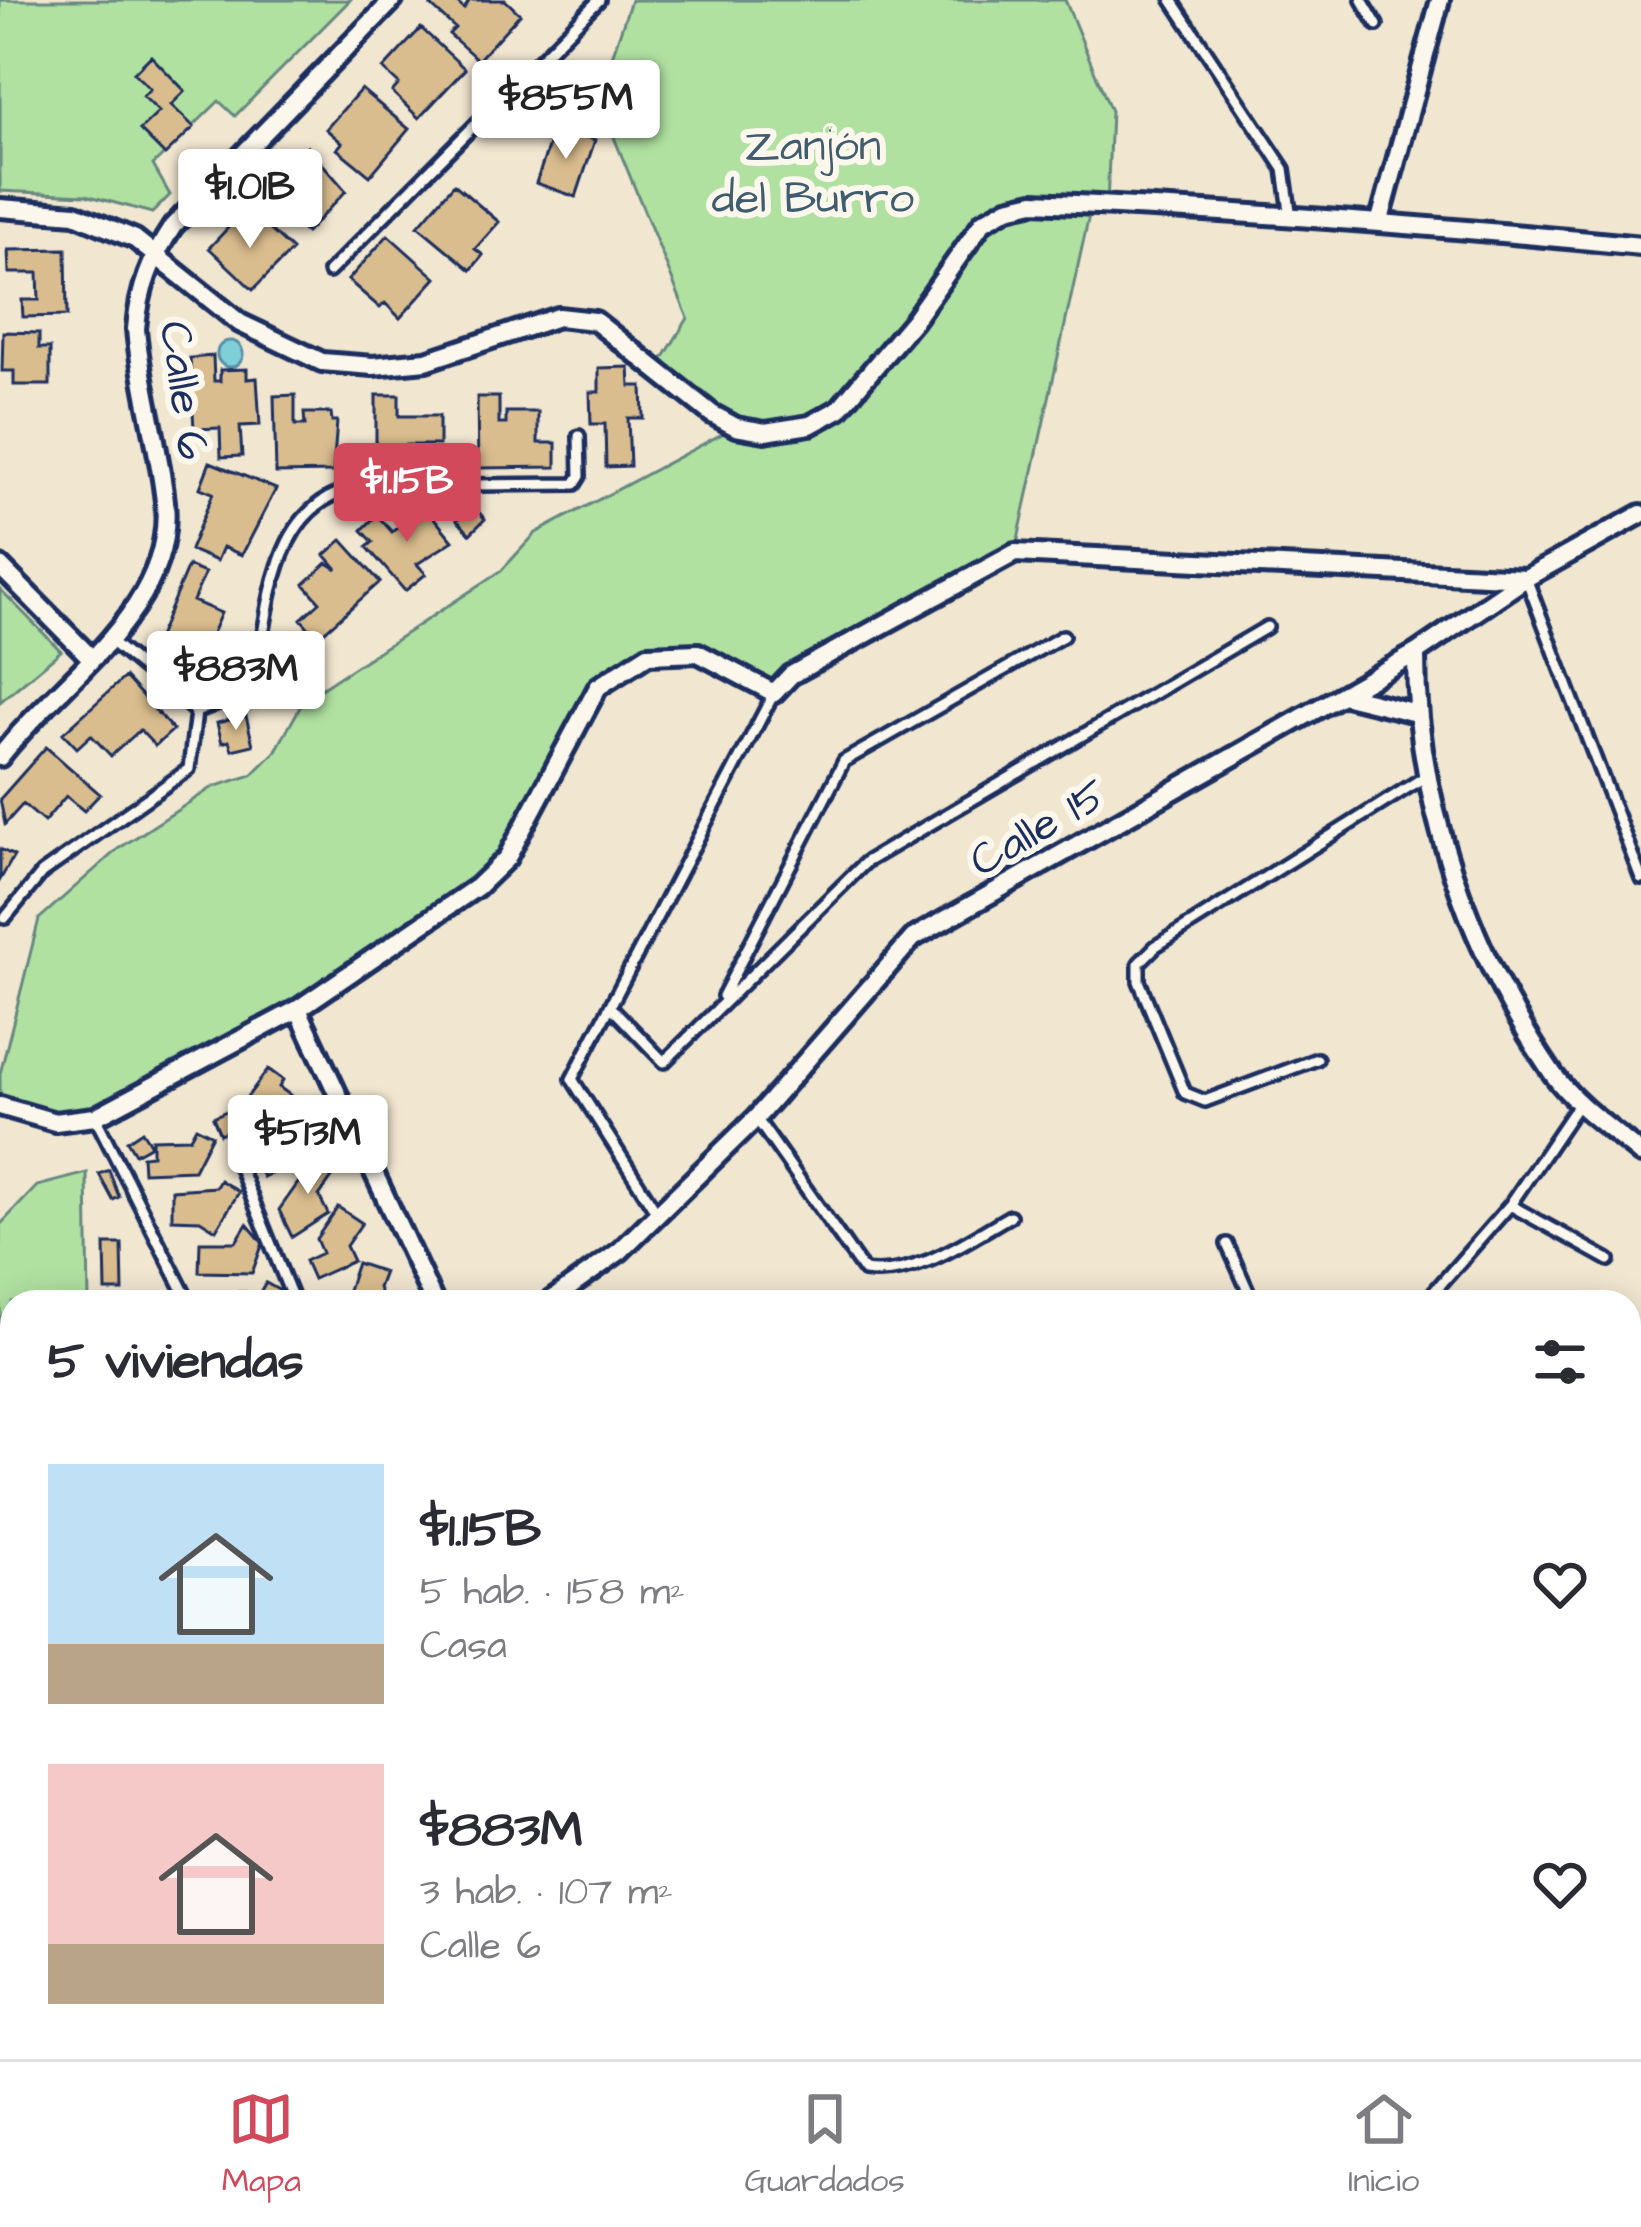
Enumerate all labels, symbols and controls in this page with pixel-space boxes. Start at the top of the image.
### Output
pin: $855M [482,60,650,162]
text: $855M [499,72,633,126]
park label: Zanjón del Burro [712,116,914,230]
pin: $1.01B [152,149,348,251]
text: $1.01B [205,161,295,215]
street label: Calle 6 [143,317,223,464]
pin: $1.15B [309,443,505,545]
text: $1.15B [361,455,453,509]
pin: $883M [152,631,320,733]
text: $883M [174,643,298,697]
street label: Calle 15 [959,764,1119,893]
pin: $513M [224,1095,392,1197]
text: $513M [255,1107,361,1161]
text: 5 viviendas [48,1327,304,1398]
icon: filters [1527,1329,1593,1395]
text: $1.15B [420,1495,541,1566]
icon: home [144,1512,288,1656]
icon: heart [1527,1551,1593,1617]
text: 5 hab. · 158 m² [420,1566,685,1620]
text: Casa [420,1620,507,1674]
text: $883M [420,1795,583,1866]
icon: home [144,1812,288,1956]
icon: heart [1527,1851,1593,1917]
text: 3 hab. · 107 m² [420,1866,673,1920]
text: Calle 6 [420,1920,541,1974]
tab: Mapa [222,2086,301,2204]
tab: Guardados [744,2086,905,2204]
tab: Inicio [1348,2086,1419,2204]

